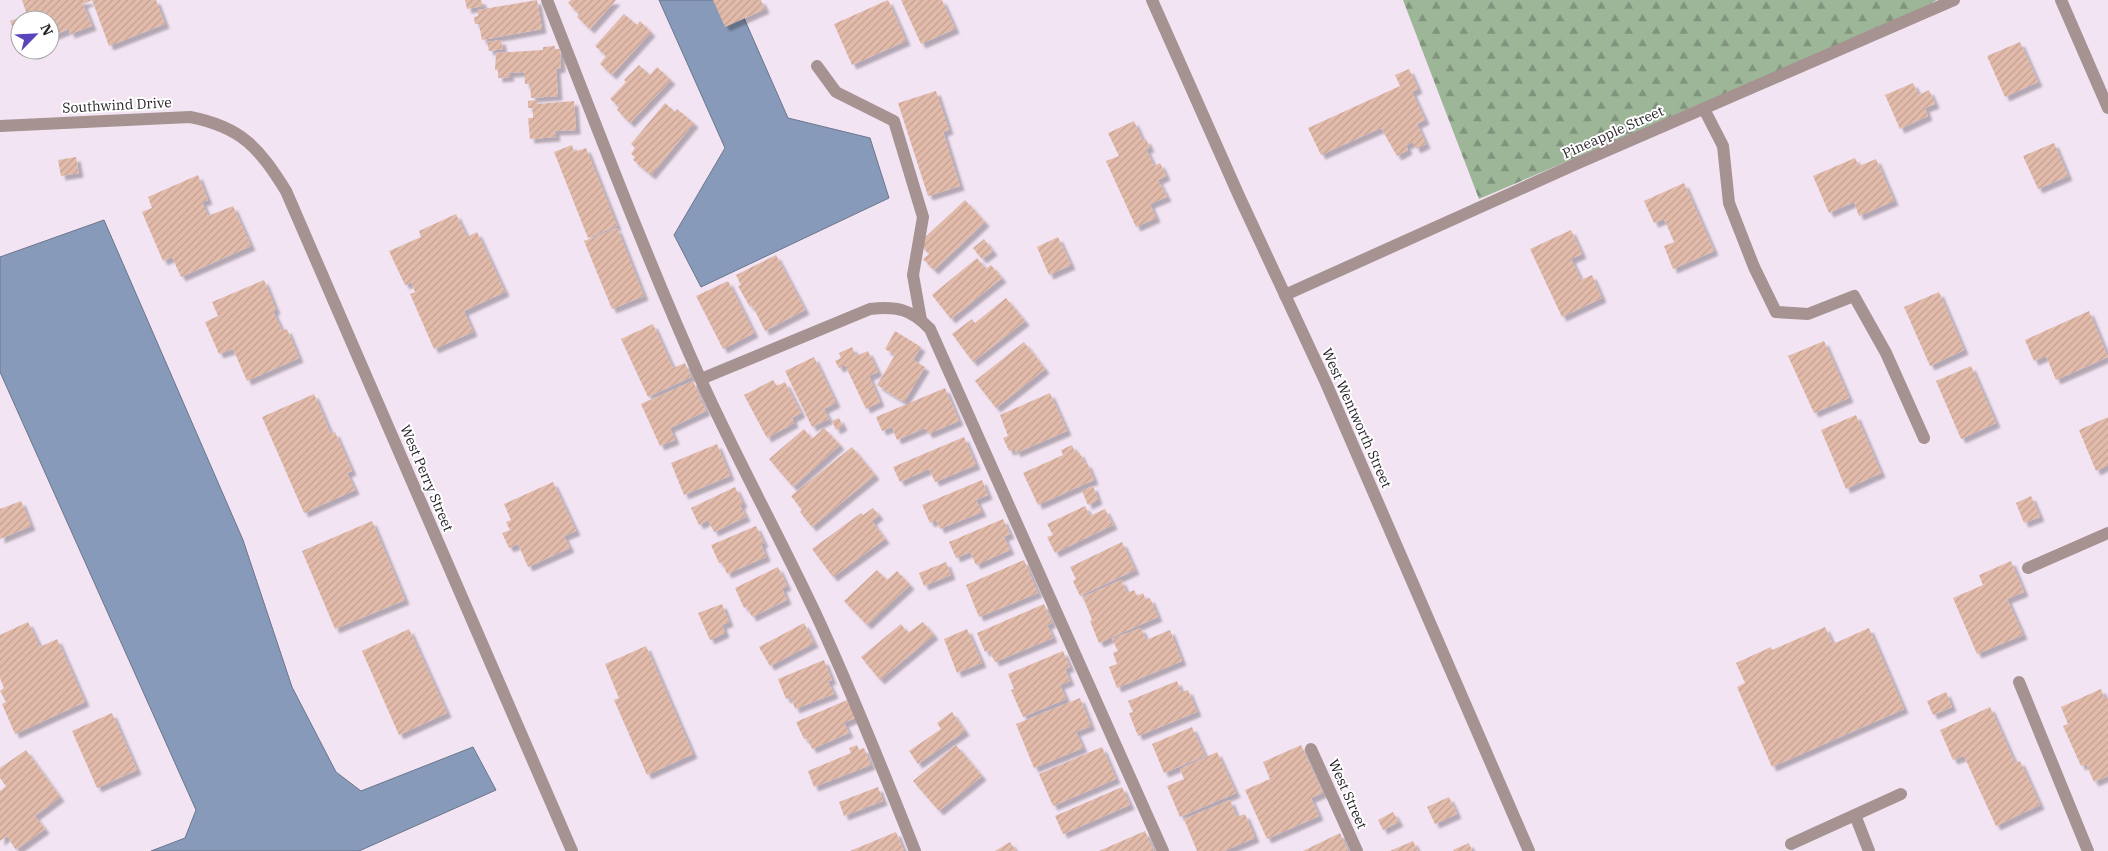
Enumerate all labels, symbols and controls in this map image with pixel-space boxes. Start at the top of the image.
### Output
north arrow [10,10,60,60]
text: N [36,21,57,38]
street label: Southwind Drive [62,93,172,117]
street label: Pineapple Street [1560,102,1666,162]
street label: West Wentworth Street [1318,345,1396,491]
street label: West Perry Street [396,422,458,534]
street label: West Street [1325,756,1371,832]

